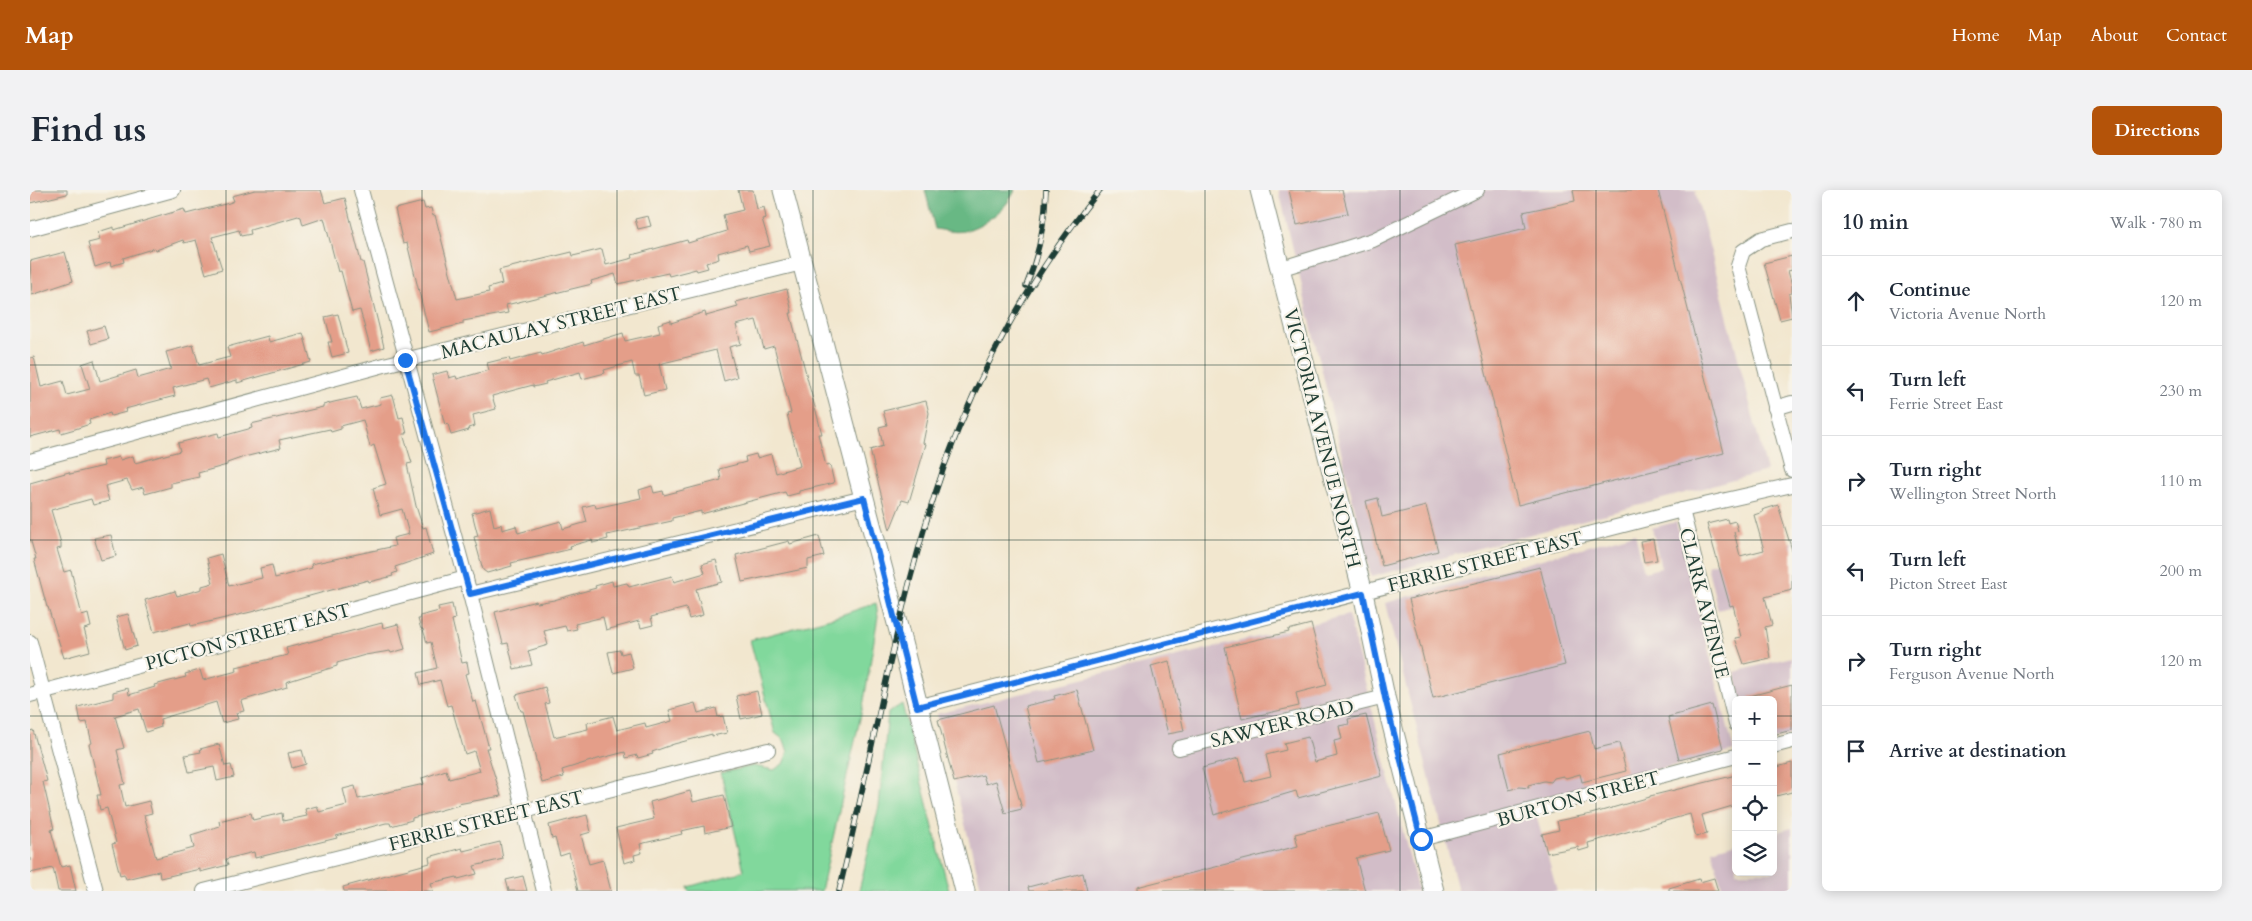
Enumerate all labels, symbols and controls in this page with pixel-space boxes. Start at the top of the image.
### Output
text: Map [25,19,74,52]
text: Home [1952,23,2000,48]
text: Map [2028,23,2062,48]
text: About [2090,23,2138,48]
text: Contact [2166,23,2227,48]
text: Find us [30,106,146,154]
button: Directions [2092,106,2222,155]
text: 10 min [1842,208,1909,237]
text: Walk · 780 m [2110,212,2202,234]
text: Continue [1889,277,1971,303]
street label: MACAULAY STREET EAST [438,280,684,365]
icon: ahead [1842,287,1870,315]
text: 120 m [2160,290,2202,312]
text: Victoria Avenue North [1889,303,2046,325]
street label: VICTORIA AVENUE NORTH [1277,306,1367,571]
route end [394,349,417,372]
text: Turn left [1889,367,1966,393]
icon: left [1842,377,1870,405]
text: 230 m [2160,380,2202,402]
text: Ferrie Street East [1889,393,2003,415]
text: Turn right [1889,457,1981,483]
icon: right [1842,467,1870,495]
text: 110 m [2160,470,2202,492]
text: Wellington Street North [1889,483,2057,505]
street label: FERRIE STREET EAST [1385,525,1585,599]
street label: CLARK AVENUE [1673,525,1735,681]
text: Turn left [1889,547,1966,573]
icon: left [1842,557,1870,585]
text: 200 m [2160,560,2202,582]
text: Picton Street East [1889,573,2007,595]
street label: PICTON STREET EAST [143,597,354,677]
text: Turn right [1889,637,1981,663]
icon: right [1842,647,1870,675]
text: 120 m [2160,650,2202,672]
text: Ferguson Avenue North [1889,663,2055,685]
street label: SAWYER ROAD [1208,694,1357,754]
map controls [1732,696,1777,876]
button: + [1732,696,1777,741]
icon: arrive [1842,737,1870,765]
text: Arrive at destination [1889,738,2066,764]
button: − [1732,741,1777,786]
street label: BURTON STREET [1494,765,1662,833]
street label: FERRIE STREET EAST [386,784,586,858]
button: locate [1732,786,1777,831]
route start [1410,828,1433,851]
button: layers [1732,831,1777,876]

